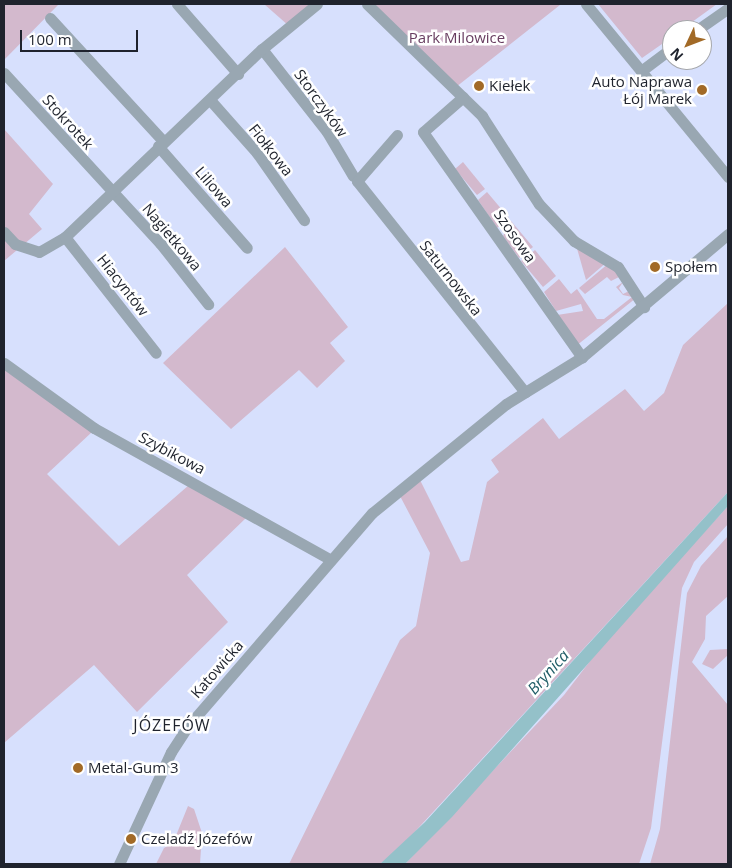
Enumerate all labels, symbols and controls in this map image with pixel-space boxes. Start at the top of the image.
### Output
scale bar [22,20,140,52]
north arrow [662,20,712,70]
text: 100 m [28,29,72,49]
park label: Park Milowice [409,29,505,47]
text: N [666,44,687,66]
street label: Storczyków [291,66,351,140]
place label: Auto Naprawa Łój Marek [592,72,692,107]
place label: Kiełek [489,77,530,95]
marker: Kiełek [473,80,485,92]
marker: Auto Naprawa Łój Marek [696,84,708,96]
street label: Stokrotek [39,91,97,153]
street label: Fiołkowa [245,120,297,180]
street label: Liliowa [191,163,237,211]
street label: Nagietkowa [139,200,205,274]
street label: Szosowa [490,206,540,266]
street label: Saturnowska [416,237,486,319]
street label: Hiacyntów [93,251,153,319]
place label: Społem [665,258,718,276]
marker: Społem [649,261,661,273]
street label: Szybikowa [136,428,208,478]
street label: Katowicka [187,636,247,702]
water label: Brynica [523,646,573,698]
district label: JÓZEFÓW [132,715,212,735]
place label: Metal-Gum 3 [88,759,179,777]
marker: Metal-Gum 3 [72,762,84,774]
place label: Czeladź Józefów [141,830,252,848]
marker: Czeladź Józefów [125,833,137,845]

